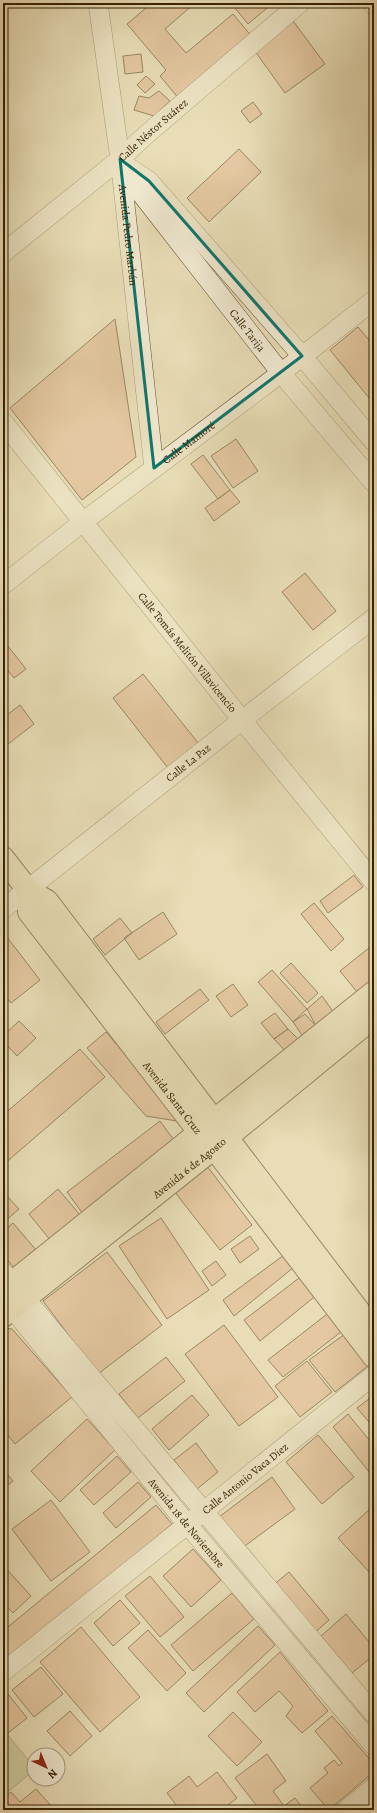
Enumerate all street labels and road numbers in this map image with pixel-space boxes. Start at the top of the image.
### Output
street label: Calle Néstor Suárez [115,95,191,165]
street label: Avenida Pedro Marbán [115,183,141,286]
street label: Calle Tarija [226,306,270,355]
street label: Calle Mamoré [159,418,218,467]
street label: Calle Tomás Melitón Villavicencio [135,589,241,716]
street label: Calle La Paz [162,740,214,785]
street label: Avenida Santa Cruz [139,1058,206,1137]
street label: Avenida 6 de Agosto [149,1134,229,1202]
street label: Calle Antonio Vaca Diez [199,1439,291,1517]
street label: Avenida 18 de Noviembre [144,1474,228,1571]

